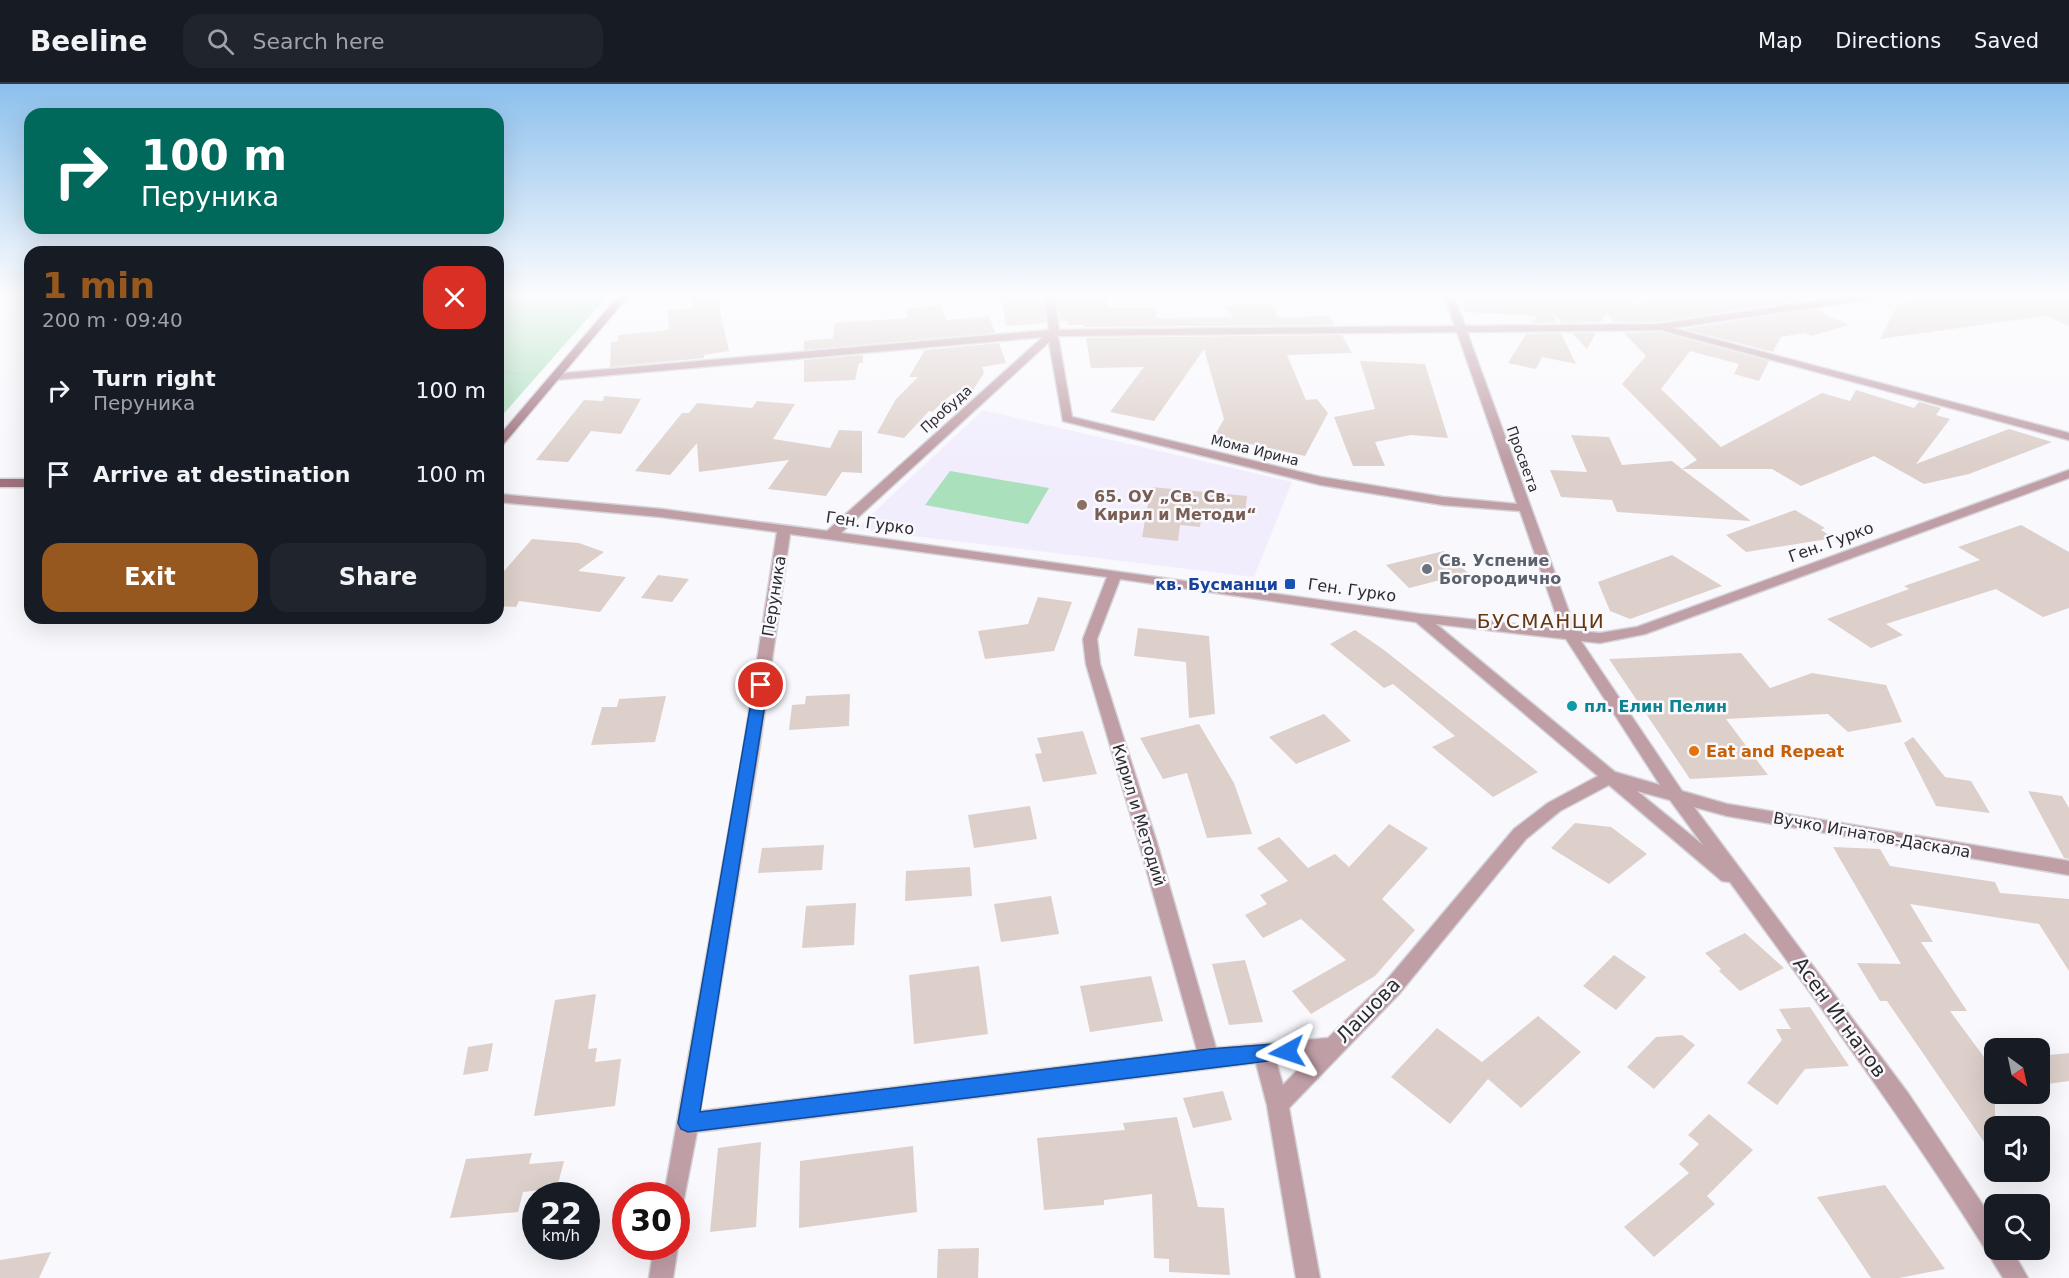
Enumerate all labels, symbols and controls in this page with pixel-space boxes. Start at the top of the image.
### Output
search box [183,14,603,68]
text: Beeline [30,25,147,58]
icon: search [204,25,237,58]
text: Search here [252,29,385,54]
text: Map [1758,29,1802,53]
text: Directions [1835,29,1941,53]
text: Saved [1974,29,2039,53]
text: 100 m [141,131,287,180]
icon: right [42,132,120,210]
text: Перуника [141,181,279,212]
text: 1 min [42,265,155,306]
button: close [423,266,486,329]
text: 200 m · 09:40 [42,308,183,332]
text: Turn right [93,366,216,391]
icon: right [42,374,75,407]
text: 100 m [416,378,486,403]
street label: Пробуда [917,382,975,436]
text: Перуника [93,391,195,415]
street label: Просвета [1504,424,1542,494]
street label: Мома Ирина [1209,431,1301,469]
icon: arrive [42,458,75,491]
text: Arrive at destination [93,462,350,487]
text: 100 m [416,462,486,487]
place label: 65. ОУ „Св. Св. Кирил и Методи“ [1094,487,1257,524]
marker: 65. ОУ „Св. Св. Кирил и Методи“ [1075,498,1089,512]
street label: Ген. Гурко [825,507,915,539]
street label: Ген. Гурко [1786,518,1876,566]
button: Exit [42,543,258,612]
button: Share [270,543,486,612]
place label: Св. Успение Богородично [1439,551,1561,588]
street label: Перуника [758,554,790,638]
marker: Св. Успение Богородично [1420,562,1434,576]
street label: Ген. Гурко [1307,574,1397,606]
place label: кв. Бусманци [1155,575,1278,594]
marker: кв. Бусманци [1283,577,1297,591]
district label: БУСМАНЦИ [1477,609,1605,633]
pin [735,659,786,710]
icon: arrive [744,668,777,701]
place label: пл. Елин Пелин [1584,697,1727,716]
marker: пл. Елин Пелин [1565,699,1579,713]
street label: Кирил и Методий [1108,742,1170,888]
place label: Eat and Repeat [1706,742,1844,761]
marker: Eat and Repeat [1687,744,1701,758]
street label: Вучко Игнатов-Даскала [1772,808,1972,862]
street label: Асен Игнатов [1788,952,1892,1082]
street label: Лашова [1331,972,1405,1048]
position arrow [1255,1020,1319,1084]
north arrow [1984,1038,2050,1104]
map controls [1984,1038,2050,1260]
button: sound [1984,1116,2050,1182]
speed limit sign: 30 [612,1182,690,1260]
button: search [1984,1194,2050,1260]
text: 22 [540,1196,582,1231]
text: km/h [542,1227,580,1245]

